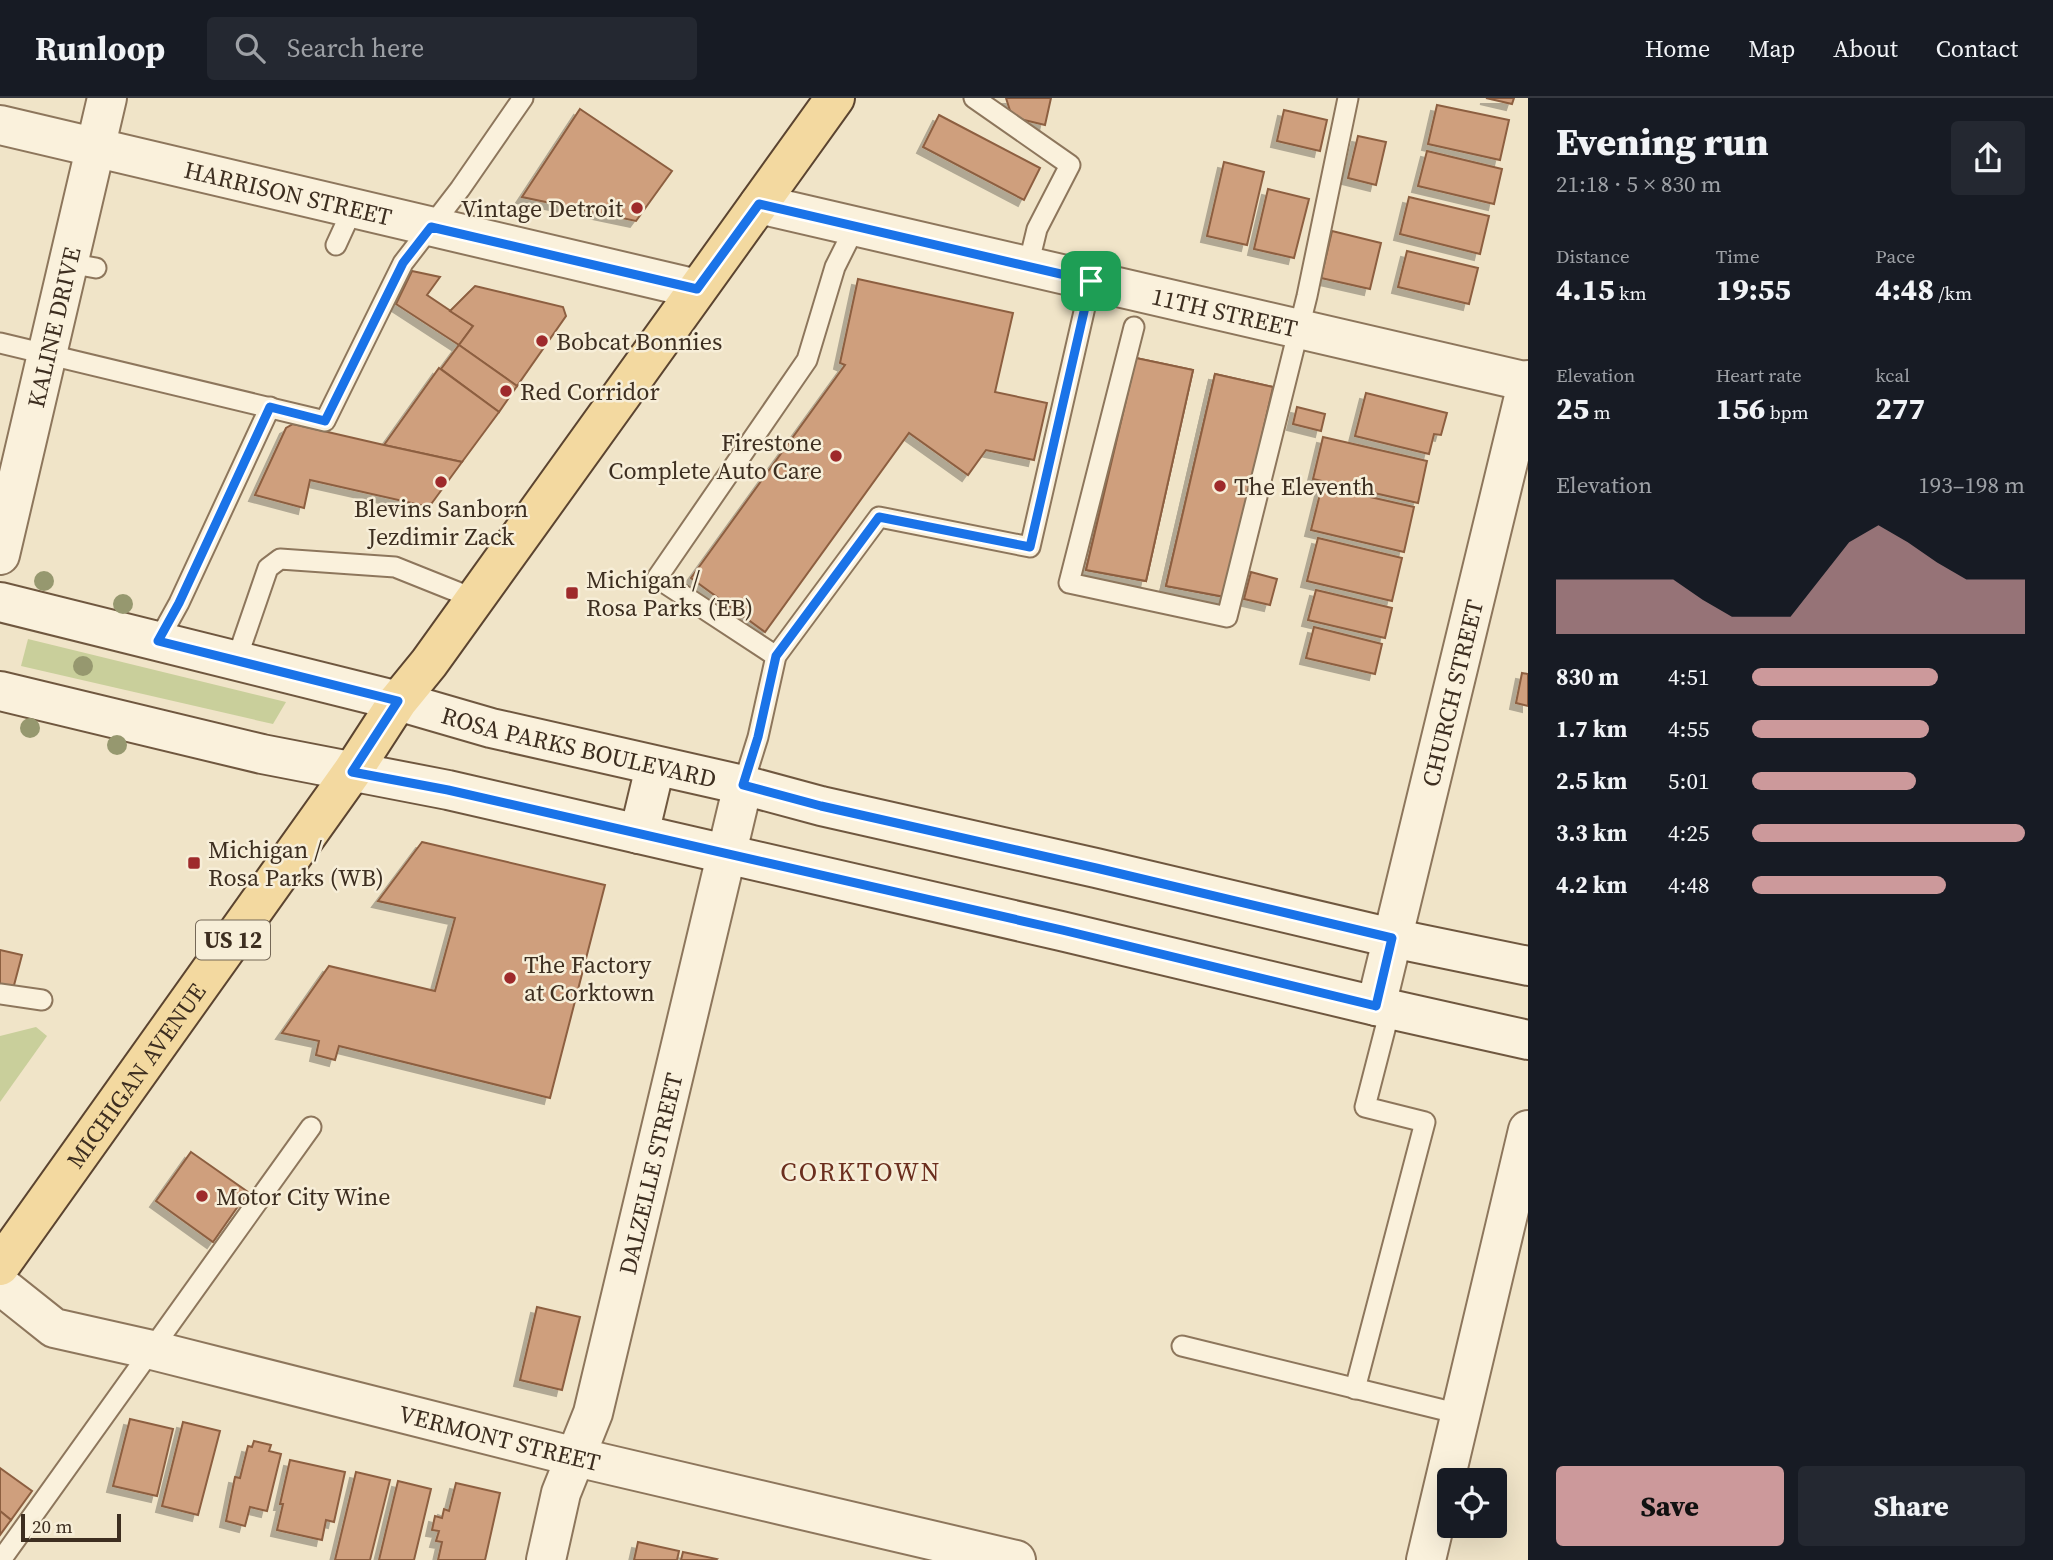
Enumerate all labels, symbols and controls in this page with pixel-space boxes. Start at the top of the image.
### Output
search box [207,17,697,80]
text: Runloop [35,26,165,71]
icon: search [231,29,269,67]
text: Search here [287,30,424,66]
text: Home [1645,32,1710,65]
text: Map [1748,32,1795,65]
text: About [1833,32,1898,65]
text: Contact [1936,32,2018,65]
text: Evening run [1556,116,1769,168]
button: share [1951,121,2025,195]
street label: HARRISON STREET [181,152,396,233]
text: 21:18 · 5 × 830 m [1556,168,1722,200]
place label: Vintage Detroit [461,192,623,225]
marker: Vintage Detroit [629,200,645,216]
text: Distance [1556,243,1630,269]
text: Time [1716,243,1760,269]
text: Pace [1875,243,1915,269]
street label: KALINE DRIVE [19,244,88,411]
pin [1061,251,1121,311]
icon: arrive [1072,262,1110,300]
text: 4.15 [1556,269,1615,310]
text: 19:55 [1716,269,1791,310]
text: 4:48 [1875,269,1934,310]
street label: 11TH STREET [1149,279,1301,345]
text: km [1615,280,1647,306]
text: /km [1934,280,1972,306]
place label: Bobcat Bonnies [556,325,722,358]
marker: Bobcat Bonnies [534,333,550,349]
text: Elevation [1556,362,1635,388]
text: Heart rate [1716,362,1802,388]
text: kcal [1875,362,1910,388]
place label: Red Corridor [520,375,660,408]
marker: Red Corridor [498,383,514,399]
text: 25 [1556,388,1589,429]
text: 156 [1716,388,1765,429]
text: 277 [1875,388,1925,429]
text: m [1589,399,1611,425]
text: bpm [1765,399,1809,425]
place label: Firestone Complete Auto Care [608,426,822,487]
marker: Firestone Complete Auto Care [828,448,844,464]
text: Elevation [1556,469,1652,501]
text: 193–198 m [1918,469,2025,501]
place label: The Eleventh [1234,470,1375,503]
marker: Blevins Sanborn Jezdimir Zack [433,474,449,490]
marker: The Eleventh [1212,478,1228,494]
place label: Blevins Sanborn Jezdimir Zack [354,492,528,553]
place label: Michigan / Rosa Parks (EB) [586,563,753,624]
marker: Michigan / Rosa Parks (EB) [564,585,580,601]
street label: CHURCH STREET [1413,596,1491,790]
text: 830 m [1556,661,1619,693]
text: 4:51 [1668,661,1709,693]
street label: ROSA PARKS BOULEVARD [438,698,720,795]
text: 1.7 km [1556,713,1627,745]
text: 4:55 [1668,713,1709,745]
text: 2.5 km [1556,765,1627,797]
text: 5:01 [1668,765,1709,797]
text: 3.3 km [1556,817,1627,849]
text: 4:25 [1668,817,1709,849]
place label: Michigan / Rosa Parks (WB) [208,833,384,894]
marker: Michigan / Rosa Parks (WB) [186,855,202,871]
text: 4.2 km [1556,869,1627,901]
text: 4:48 [1668,869,1709,901]
road number: US 12 [196,920,270,960]
place label: The Factory at Corktown [524,948,655,1009]
marker: The Factory at Corktown [502,970,518,986]
street label: MICHIGAN AVENUE [59,976,213,1175]
street label: DALZELLE STREET [610,1069,690,1278]
district label: CORKTOWN [780,1154,942,1190]
place label: Motor City Wine [216,1180,391,1213]
marker: Motor City Wine [194,1188,210,1204]
street label: VERMONT STREET [395,1396,604,1479]
button: Save [1556,1466,1784,1546]
button: Share [1798,1466,2025,1546]
map controls [1437,1468,1507,1538]
button: locate [1437,1468,1507,1538]
scale bar [21,1511,121,1543]
text: 20 m [32,1513,73,1539]

